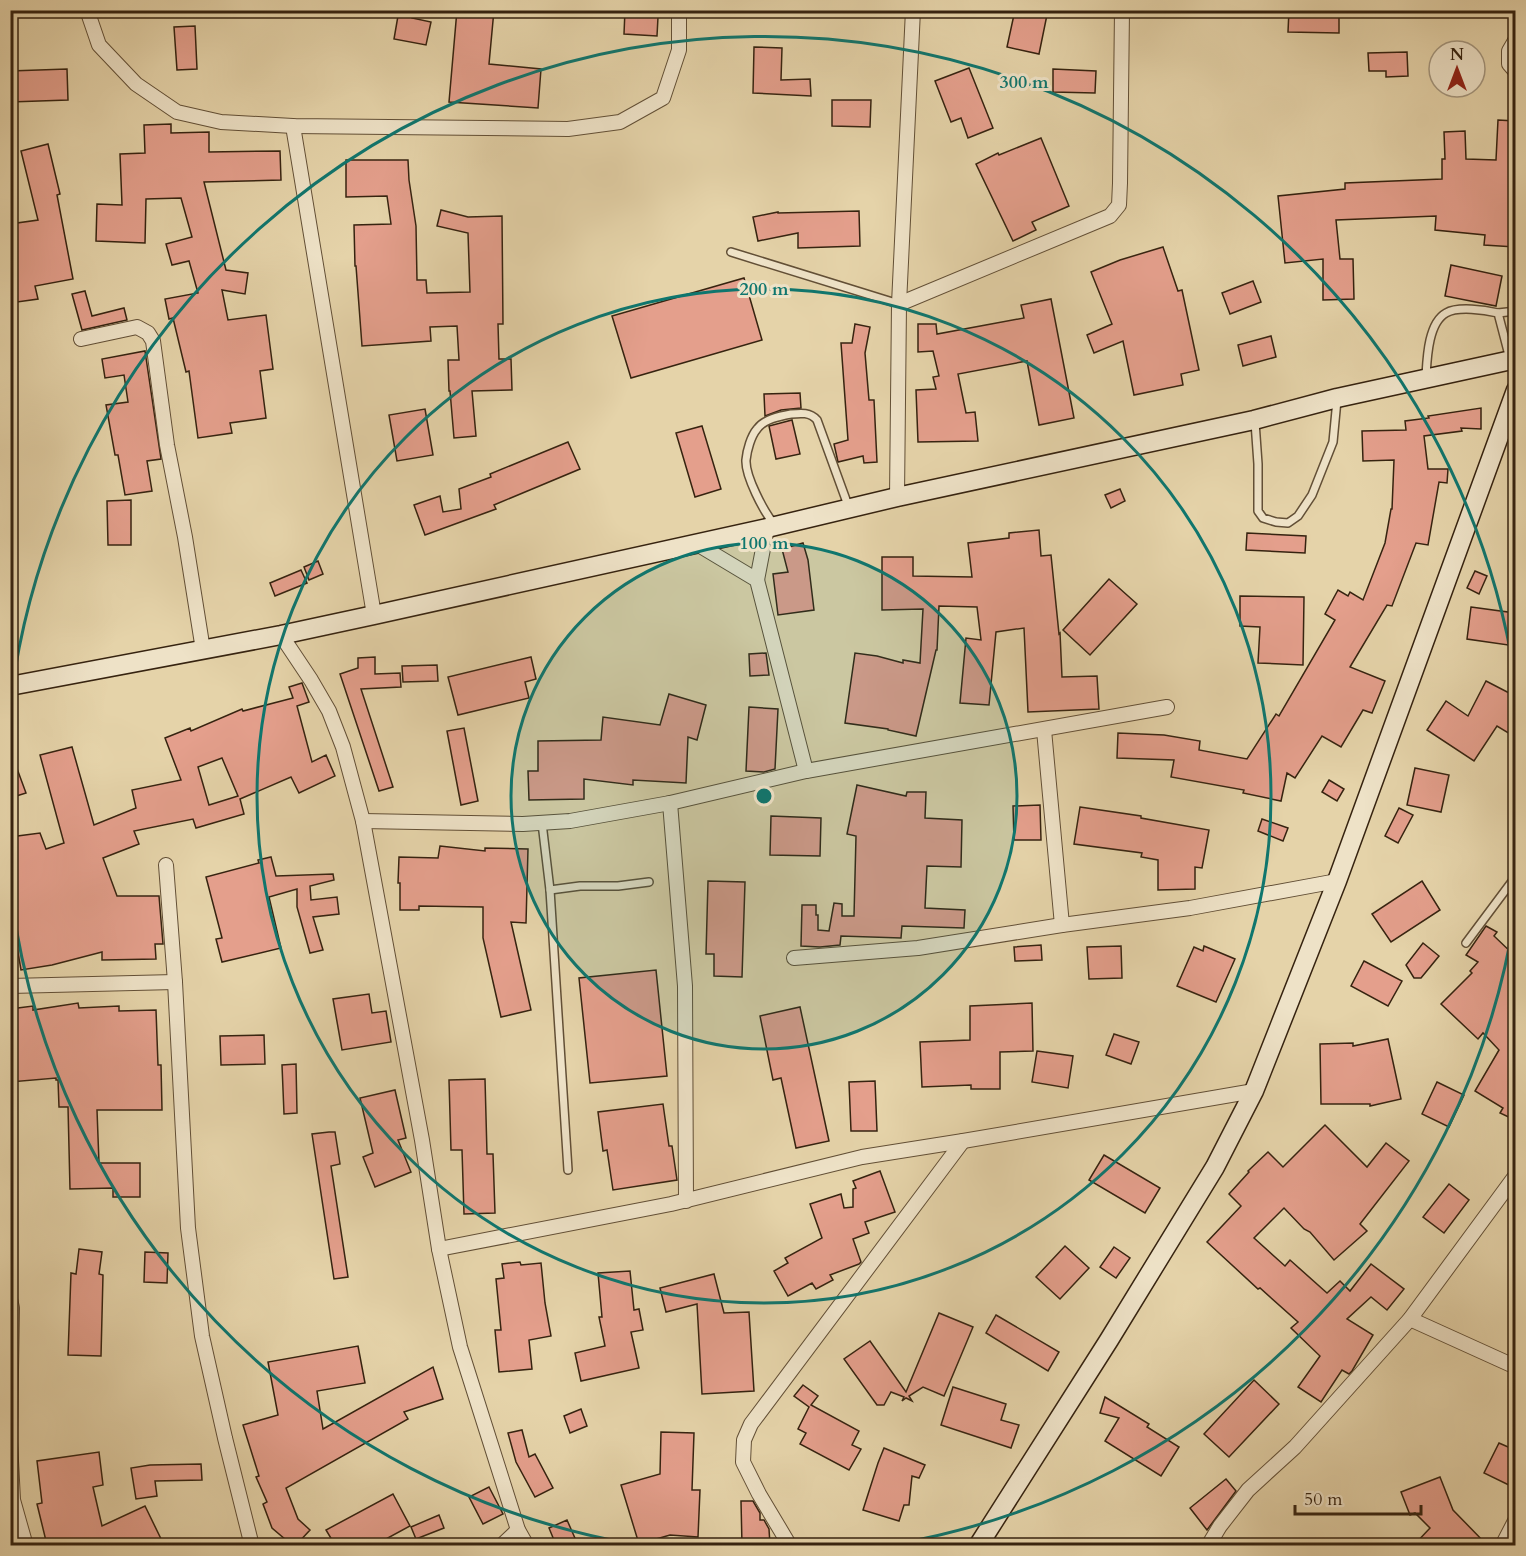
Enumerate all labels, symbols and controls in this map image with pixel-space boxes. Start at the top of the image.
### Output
north arrow [1427,39,1487,99]
text: N [1450,44,1464,66]
text: 300 m [999,70,1049,95]
text: 200 m [739,277,789,302]
text: 100 m [739,531,789,556]
centre of rings [754,786,774,806]
scale bar [1295,1478,1421,1516]
text: 50 m [1304,1487,1343,1512]

